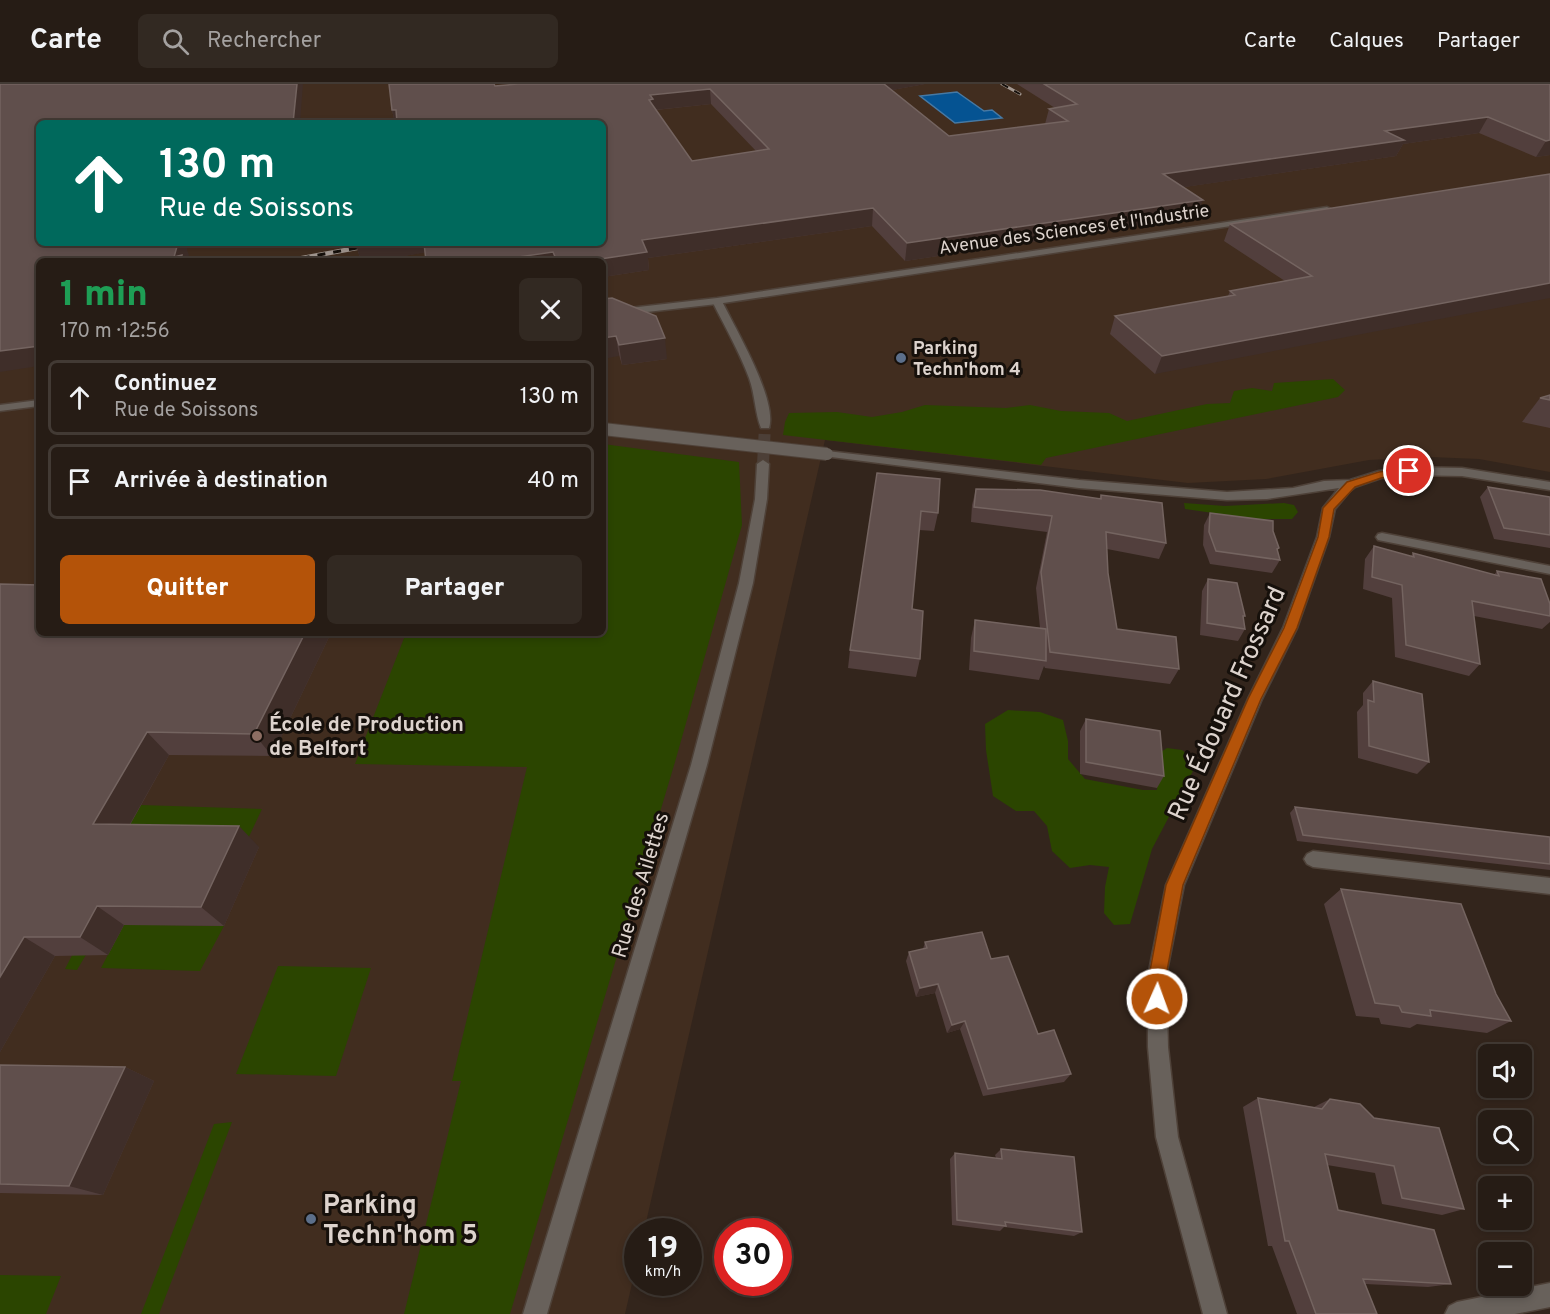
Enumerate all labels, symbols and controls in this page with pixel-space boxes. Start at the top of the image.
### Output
search box [138,14,558,68]
text: Carte [30,23,102,59]
icon: search [159,25,192,58]
text: Rechercher [207,28,321,55]
text: Carte [1244,28,1296,55]
text: Calques [1329,28,1404,55]
text: Partager [1437,28,1520,55]
text: 130 m [159,140,275,193]
icon: ahead [60,144,138,222]
text: Rue de Soissons [159,192,354,226]
street label: Avenue des Sciences et l'Industrie [938,200,1211,261]
text: 1 min [60,273,148,319]
button: close [519,278,582,341]
text: 170 m · 12:56 [60,319,170,345]
place label: Parking Techn'hom 4 [913,338,1021,382]
marker: Parking Techn'hom 4 [894,351,908,365]
text: Continuez [114,371,217,398]
icon: ahead [63,381,96,414]
text: 130 m [520,384,579,411]
text: Rue de Soissons [114,398,258,424]
pin [1383,445,1434,496]
icon: arrive [1392,454,1425,487]
icon: arrive [63,465,96,498]
text: Arrivée à destination [114,468,328,495]
text: 40 m [527,468,579,495]
button: Quitter [60,555,315,624]
button: Partager [327,555,582,624]
street label: Rue Édouard Frossard [1160,581,1295,826]
place label: École de Production de Belfort [269,711,464,763]
marker: École de Production de Belfort [250,729,264,743]
street label: Rue des Ailettes [606,809,676,962]
position arrow [1125,967,1189,1031]
map controls [1478,1044,1532,1296]
button: sound [1478,1044,1532,1098]
button: search [1478,1110,1532,1164]
button: + [1478,1176,1532,1230]
place label: Parking Techn'hom 5 [323,1190,478,1253]
marker: Parking Techn'hom 5 [304,1212,318,1226]
speed limit sign: 30 [714,1218,792,1296]
text: 19 [648,1231,678,1268]
button: − [1478,1242,1532,1296]
text: km/h [645,1263,681,1282]

